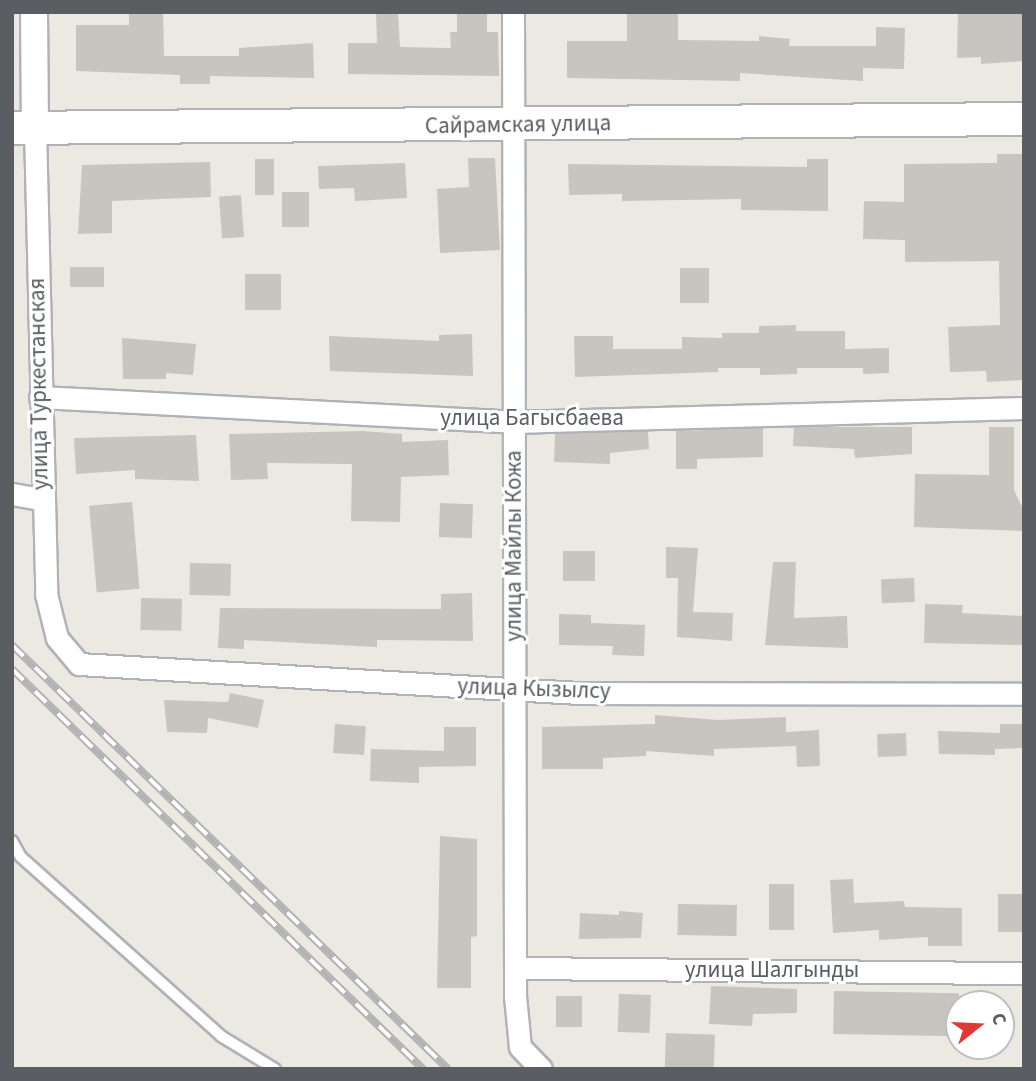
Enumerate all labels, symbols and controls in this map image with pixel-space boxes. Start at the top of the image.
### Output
street label: Сайрамская улица [425,110,611,140]
street label: улица Туркестанская [23,278,55,490]
street label: улица Багысбаева [440,404,624,432]
street label: улица Майлы Кожа [500,450,528,642]
street label: улица Кызылсу [457,673,611,705]
street label: улица Шалгынды [685,956,859,984]
north arrow [945,990,1015,1060]
text: С [984,1010,1013,1028]

